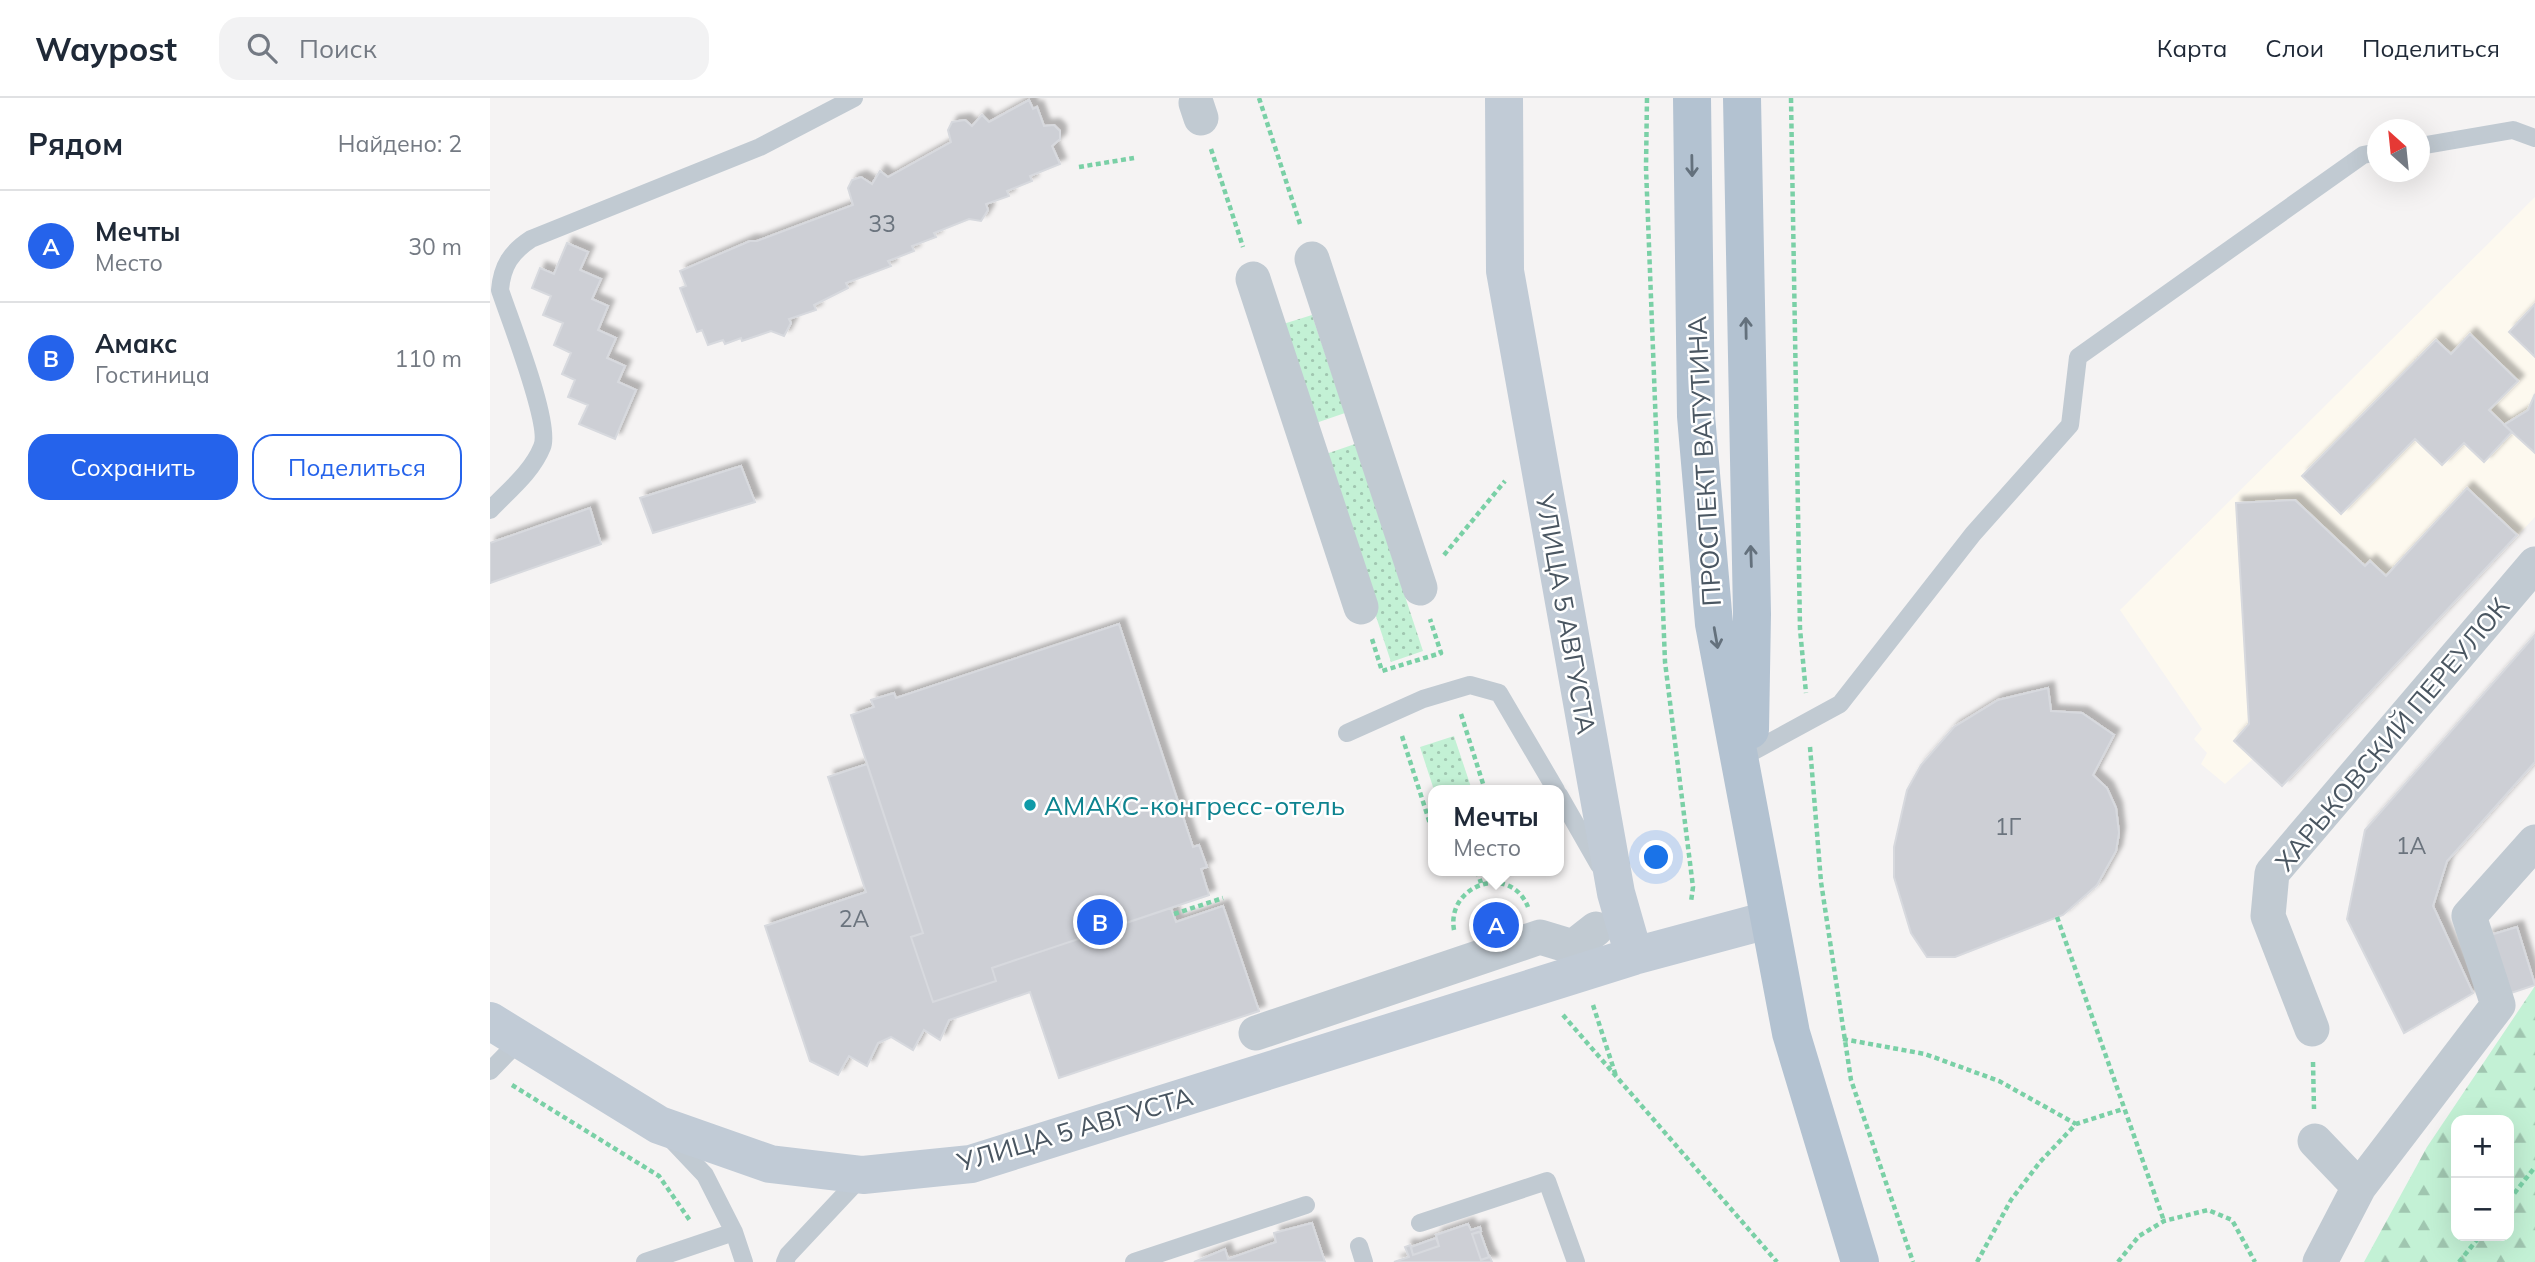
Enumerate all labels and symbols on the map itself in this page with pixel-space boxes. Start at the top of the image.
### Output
north arrow [2367,119,2430,182]
one-way arrow [1686,154,1699,177]
house number: 33 [868,209,896,238]
street label: ПРОСПЕКТ ВАТУТИНА [1680,315,1728,607]
one-way arrow [1739,317,1752,340]
street label: УЛИЦА 5 АВГУСТА [1528,490,1603,737]
one-way arrow [1744,545,1757,568]
street label: ХАРЬКОВСКИЙ ПЕРЕУЛОК [2268,590,2516,878]
one-way arrow [1710,626,1723,649]
place label: АМАКС-конгресс-отель [1044,789,1345,822]
marker: АМАКС-конгресс-отель [1022,797,1038,813]
house number: 1Г [1995,812,2022,841]
house number: 1А [2396,831,2426,860]
your location [1639,840,1673,874]
pin: B [1077,896,1123,948]
pin: A [1473,899,1519,951]
house number: 2А [839,904,869,933]
street label: УЛИЦА 5 АВГУСТА [952,1080,1197,1179]

